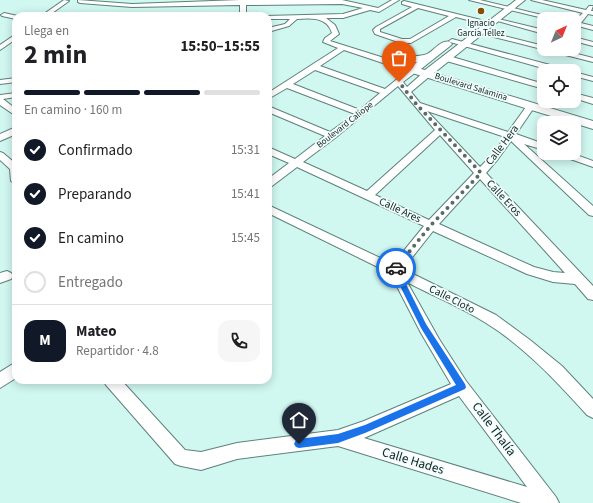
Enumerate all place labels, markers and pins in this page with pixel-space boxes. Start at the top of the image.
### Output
marker: Ignacio Garcia Tellez [476,6,486,16]
place label: Ignacio Garcia Tellez [457,17,505,40]
pin [382,41,416,82]
pin [282,403,316,444]

